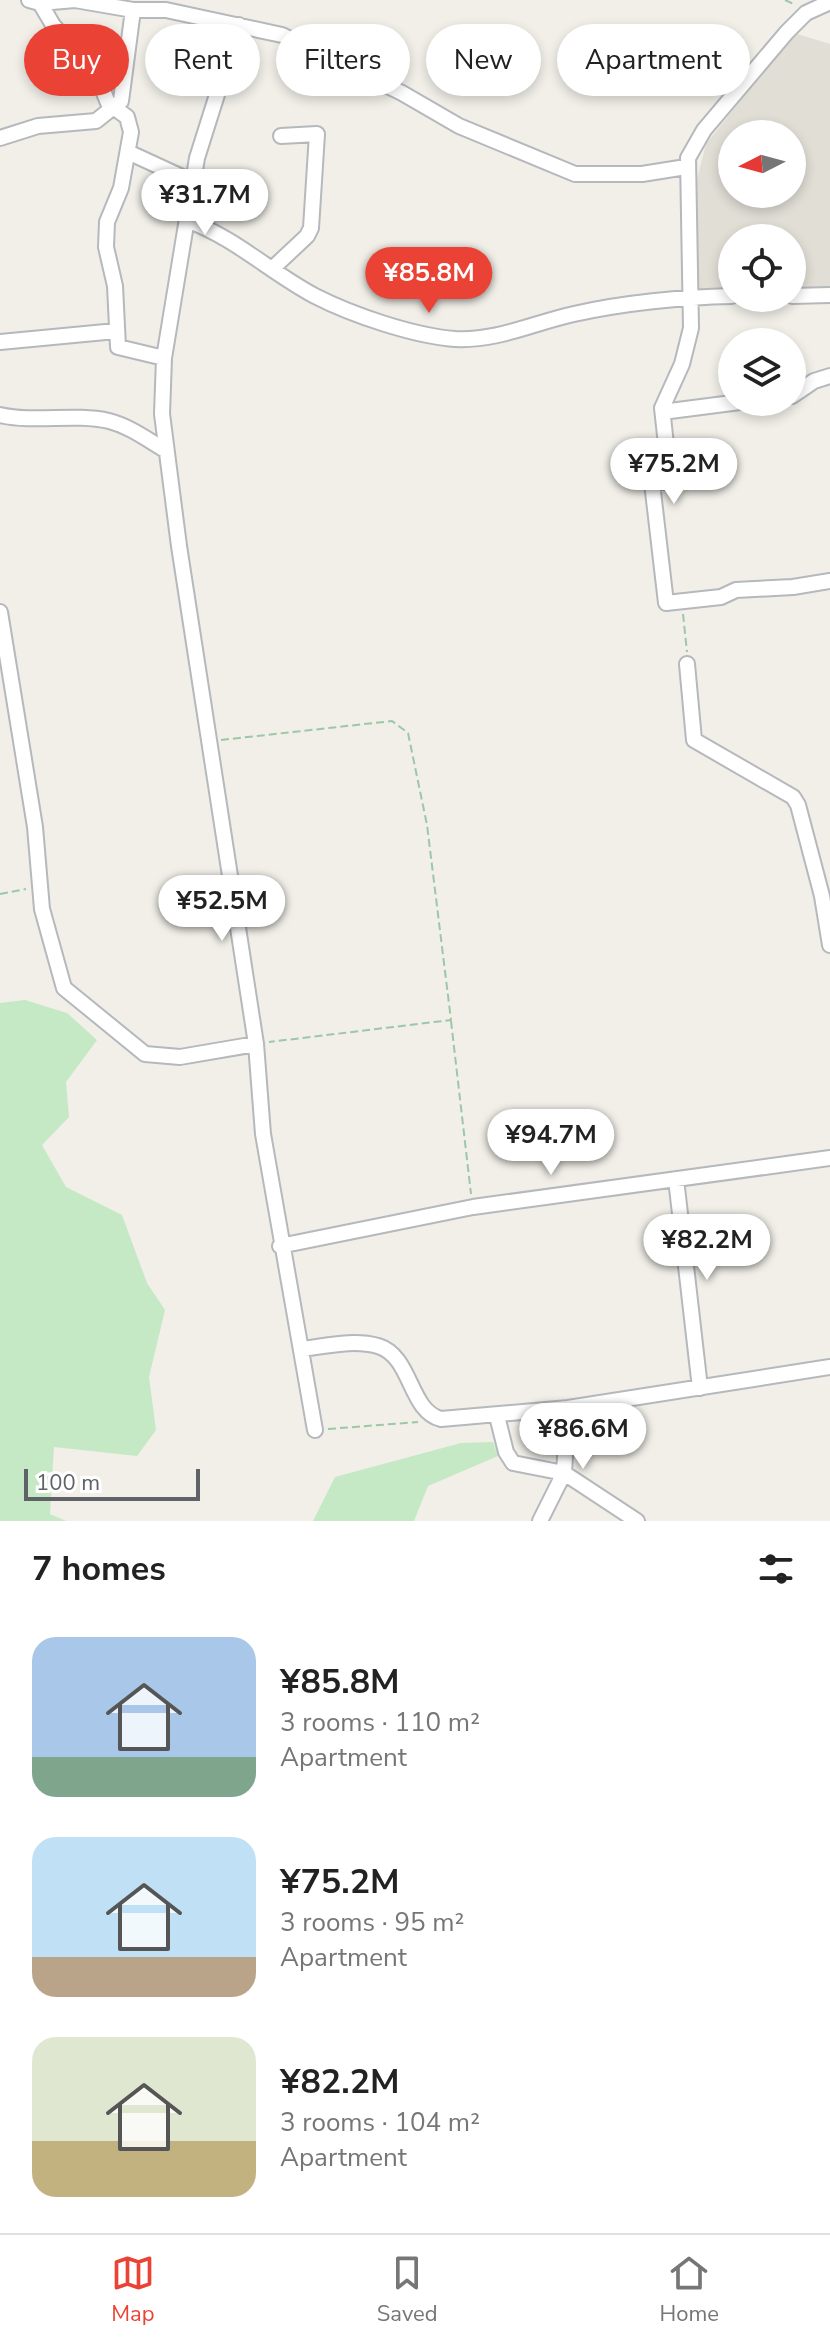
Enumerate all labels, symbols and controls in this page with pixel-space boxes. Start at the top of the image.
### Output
chip: Buy [24,24,129,96]
chip: Rent [145,24,260,96]
chip: Filters [276,24,410,96]
chip: New [426,24,541,96]
chip: Apartment [557,24,750,96]
north arrow [718,120,806,208]
map controls [718,120,806,416]
pin: ¥31.7M [140,169,270,237]
text: ¥31.7M [159,177,251,212]
button: locate [718,224,806,312]
pin: ¥85.8M [364,247,494,315]
text: ¥85.8M [383,255,475,290]
button: layers [718,328,806,416]
pin: ¥75.2M [609,438,739,506]
text: ¥75.2M [628,446,720,481]
pin: ¥52.5M [157,875,287,943]
text: ¥52.5M [176,883,268,918]
pin: ¥94.7M [486,1109,616,1177]
text: ¥94.7M [505,1117,597,1152]
pin: ¥82.2M [642,1214,772,1282]
text: ¥82.2M [661,1222,753,1257]
pin: ¥86.6M [518,1403,648,1471]
text: ¥86.6M [537,1411,629,1446]
scale bar [24,1465,200,1501]
text: 100 m [36,1468,100,1498]
text: 7 homes [32,1546,166,1592]
icon: filters [754,1547,798,1591]
text: ¥85.8M [280,1659,400,1705]
icon: home [96,1669,192,1765]
text: 3 rooms · 110 m² [280,1705,480,1740]
text: Apartment [280,1740,407,1775]
text: ¥75.2M [280,1859,400,1905]
icon: home [96,1869,192,1965]
text: 3 rooms · 95 m² [280,1905,464,1940]
text: Apartment [280,1940,407,1975]
text: ¥82.2M [280,2059,400,2105]
icon: home [96,2069,192,2165]
text: 3 rooms · 104 m² [280,2105,480,2140]
text: Apartment [280,2140,407,2175]
tab: Map [111,2251,155,2329]
tab: Saved [377,2251,438,2329]
tab: Home [660,2251,719,2329]

